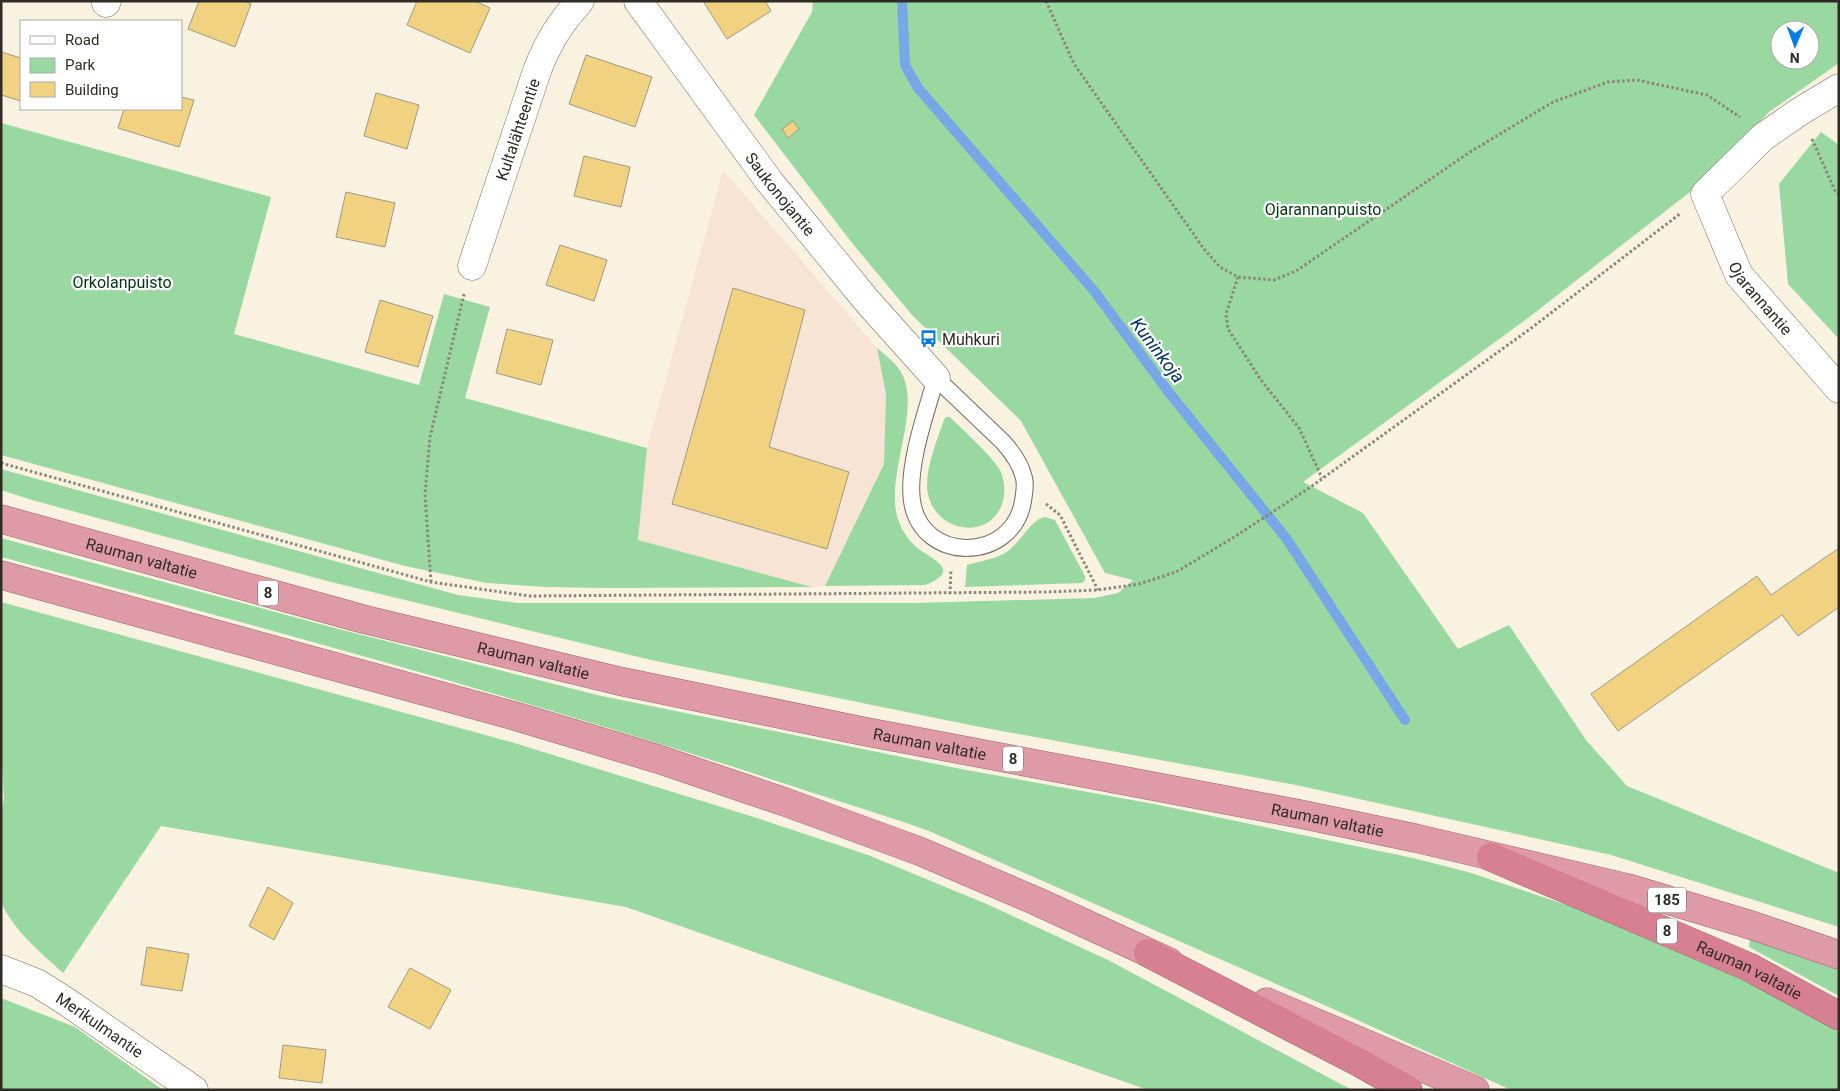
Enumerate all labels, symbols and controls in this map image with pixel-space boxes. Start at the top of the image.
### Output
legend [20,20,182,110]
north arrow [1770,20,1820,70]
text: Road [65,31,99,49]
text: N [1790,50,1800,66]
text: Park [65,56,96,74]
street label: Kultalähteentie [492,76,543,183]
text: Building [65,81,119,99]
street label: Saukonojantie [742,149,819,240]
park label: Ojarannanpuisto [1265,200,1381,219]
street label: Ojarannantie [1725,259,1797,339]
park label: Orkolanpuisto [72,273,172,292]
water label: Kuninkoja [1127,313,1189,387]
bus stop icon: Muhkuri [918,329,938,349]
place label: Muhkuri [942,330,1000,349]
street label: Rauman valtatie [84,533,200,582]
road number: 8 [258,580,278,606]
street label: Rauman valtatie [476,638,591,683]
street label: Rauman valtatie [872,724,988,764]
road number: 8 [1003,746,1023,772]
street label: Rauman valtatie [1270,799,1386,841]
road number: 185 [1648,888,1686,912]
road number: 8 [1657,918,1677,944]
street label: Rauman valtatie [1694,936,1805,1004]
street label: Merikulmantie [53,988,147,1061]

